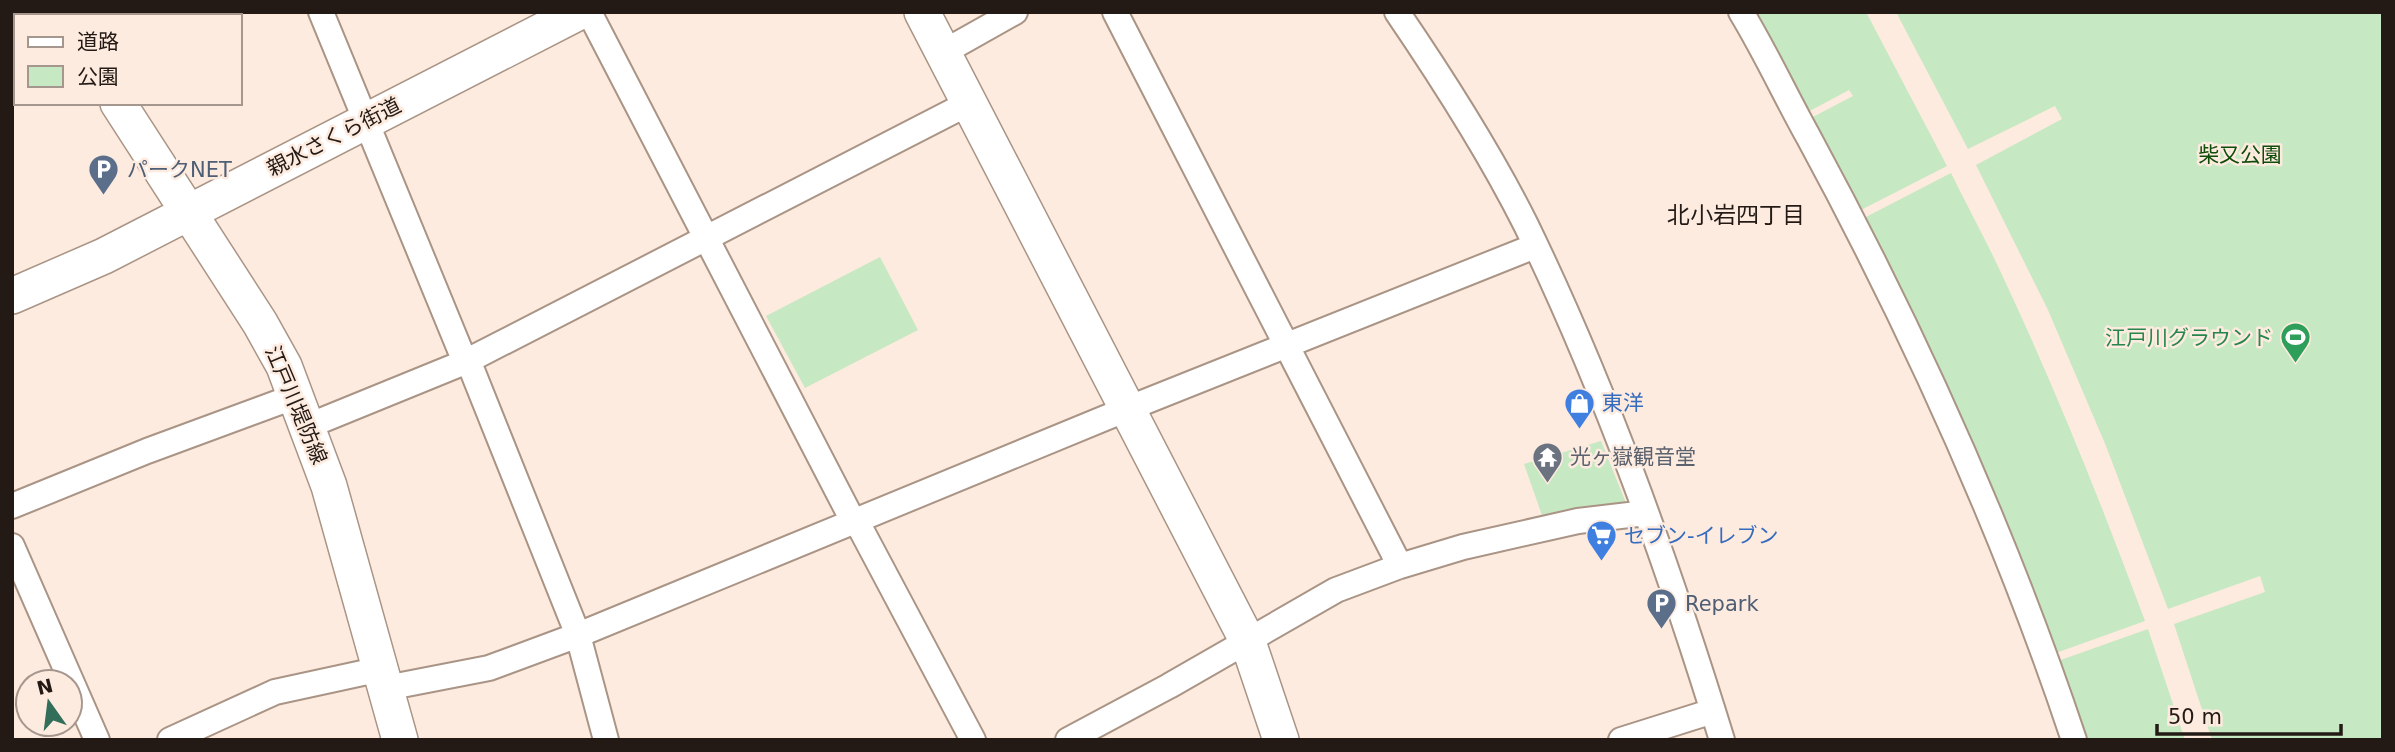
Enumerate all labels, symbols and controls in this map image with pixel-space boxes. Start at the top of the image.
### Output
legend [14,14,242,105]
text: 道路 [77,30,119,54]
text: 公園 [77,65,119,89]
street label: 親水さくら街道 [263,93,405,181]
park label: 柴又公園 [2198,143,2282,167]
parking icon: パークNET [87,153,121,197]
place label: パークNET [127,158,232,182]
district label: 北小岩四丁目 [1667,202,1805,228]
sports icon: 江戸川グラウンド [2279,321,2313,365]
place label: 江戸川グラウンド [2105,326,2273,350]
street label: 江戸川堤防線 [260,342,332,468]
shop icon: 東洋 [1562,386,1596,430]
place label: 東洋 [1602,391,1644,415]
temple icon: 光ヶ嶽観音堂 [1530,440,1564,484]
place label: 光ヶ嶽観音堂 [1570,445,1696,469]
supermarket icon: セブン-イレブン [1584,519,1618,563]
place label: セブン-イレブン [1624,524,1779,548]
parking icon: Repark [1645,587,1679,631]
place label: Repark [1685,592,1759,616]
north arrow [14,668,84,738]
text: N [35,674,55,699]
scale bar [2157,692,2341,736]
text: 50 m [2168,705,2222,729]

